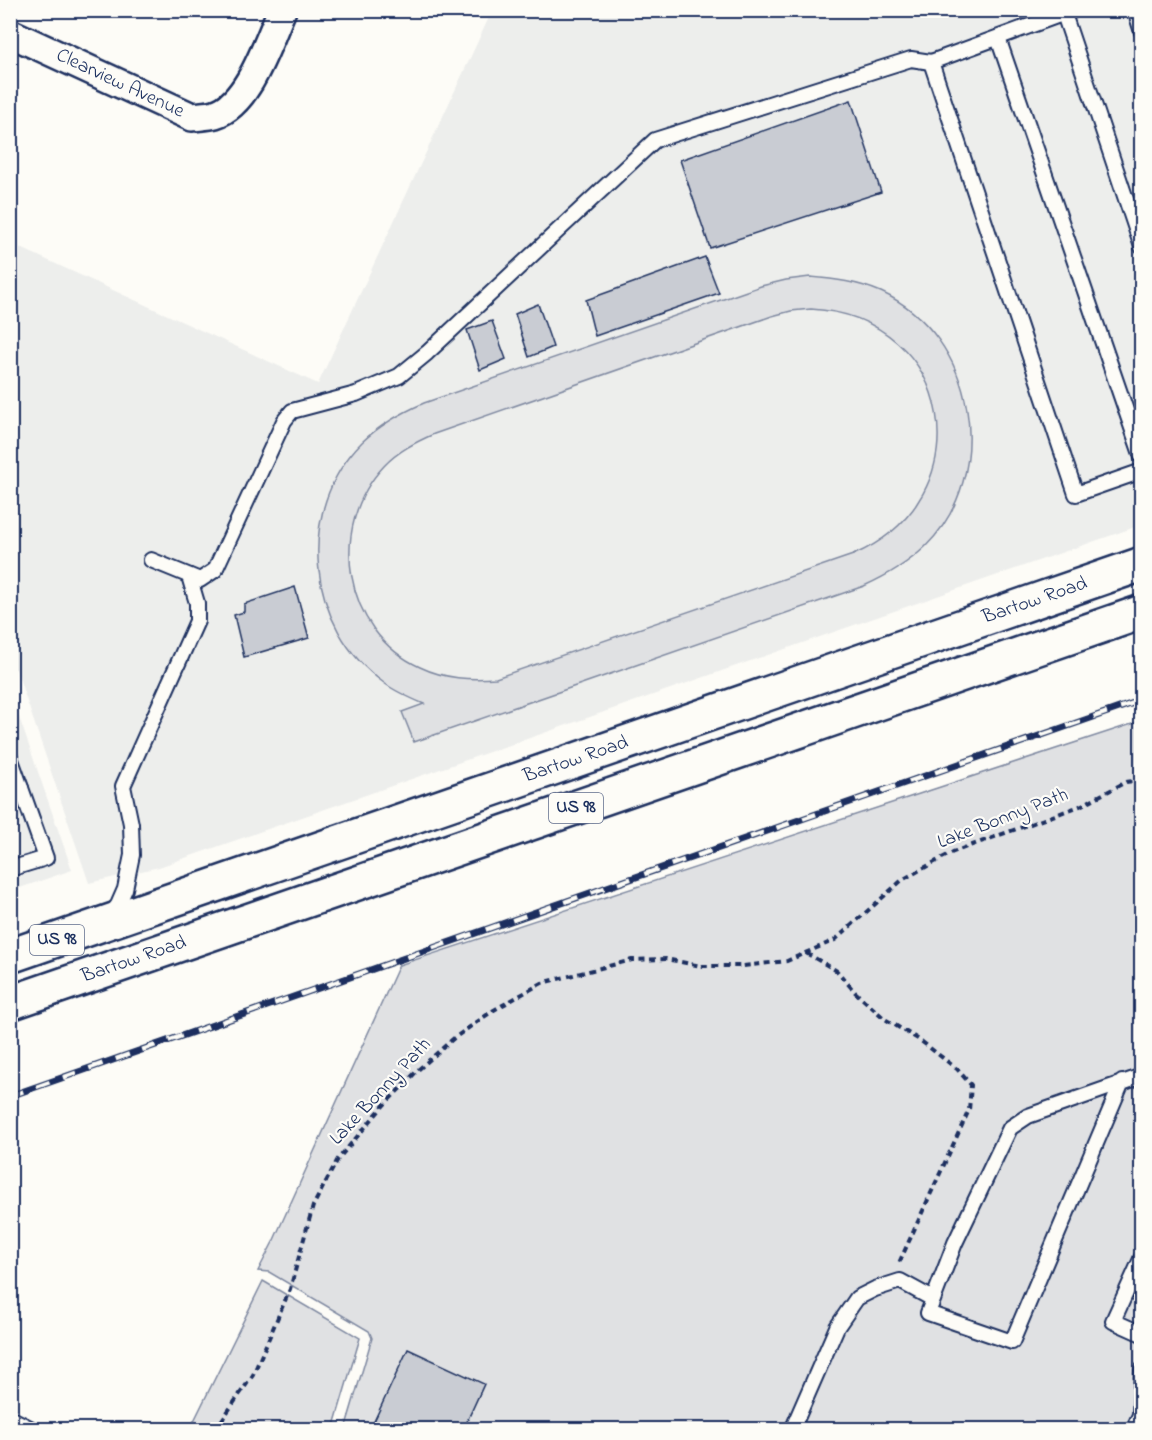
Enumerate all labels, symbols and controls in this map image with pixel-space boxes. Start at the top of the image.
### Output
street label: Clearview Avenue [51,42,189,126]
street label: Bartow Road [978,570,1091,633]
street label: Bartow Road [519,729,632,792]
street label: Lake Bonny Path [933,781,1073,857]
road number: US 98 [549,793,603,823]
road number: US 98 [30,925,84,955]
street label: Bartow Road [77,929,190,992]
street label: Lake Bonny Path [323,1032,439,1152]

